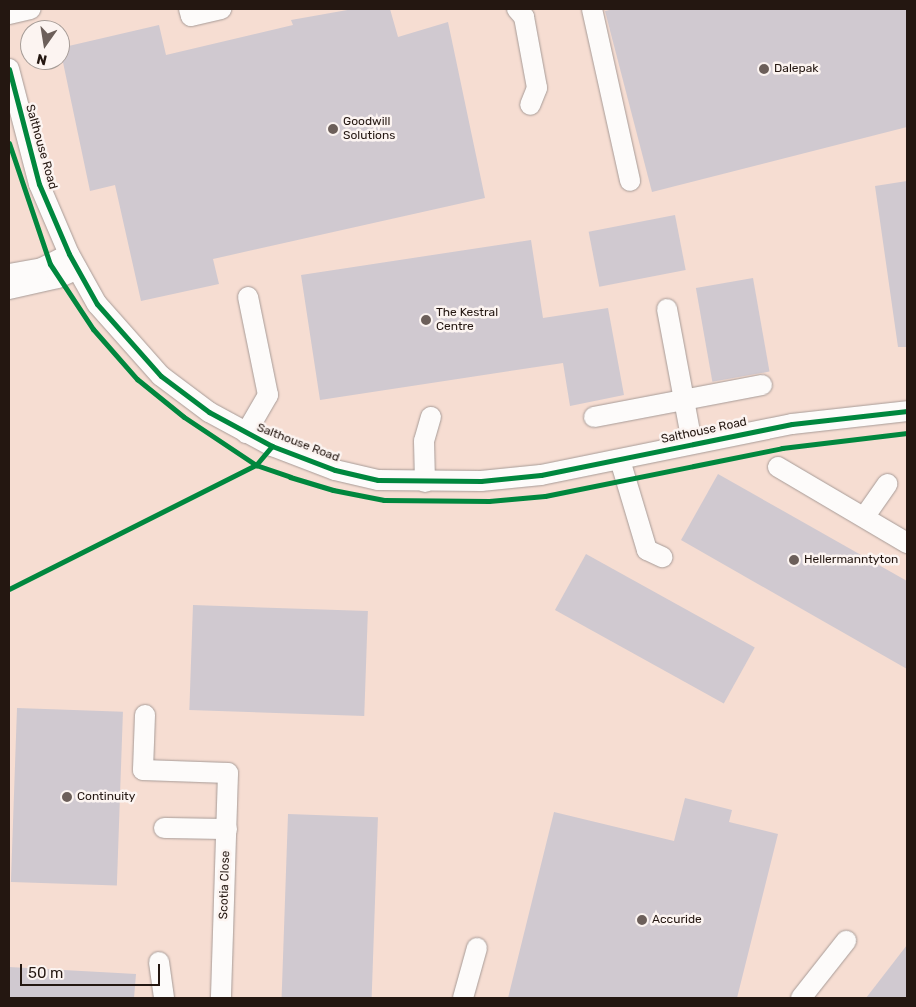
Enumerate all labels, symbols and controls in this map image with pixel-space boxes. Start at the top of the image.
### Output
north arrow [20,20,70,70]
text: N [35,50,49,69]
place label: Dalepak [774,62,818,76]
marker: Dalepak [758,63,770,75]
street label: Salthouse Road [22,103,60,191]
place label: Goodwill Solutions [343,115,395,143]
marker: Goodwill Solutions [327,123,339,135]
place label: The Kestral Centre [436,306,498,334]
marker: The Kestral Centre [420,314,432,326]
street label: Salthouse Road [660,415,748,447]
street label: Salthouse Road [255,421,341,465]
place label: Hellermanntyton [804,553,898,567]
marker: Hellermanntyton [788,554,800,566]
place label: Continuity [77,790,135,804]
marker: Continuity [61,791,73,803]
street label: Scotia Close [217,850,233,920]
place label: Accuride [652,913,702,927]
marker: Accuride [636,914,648,926]
scale bar [22,954,162,986]
text: 50 m [28,964,63,982]

